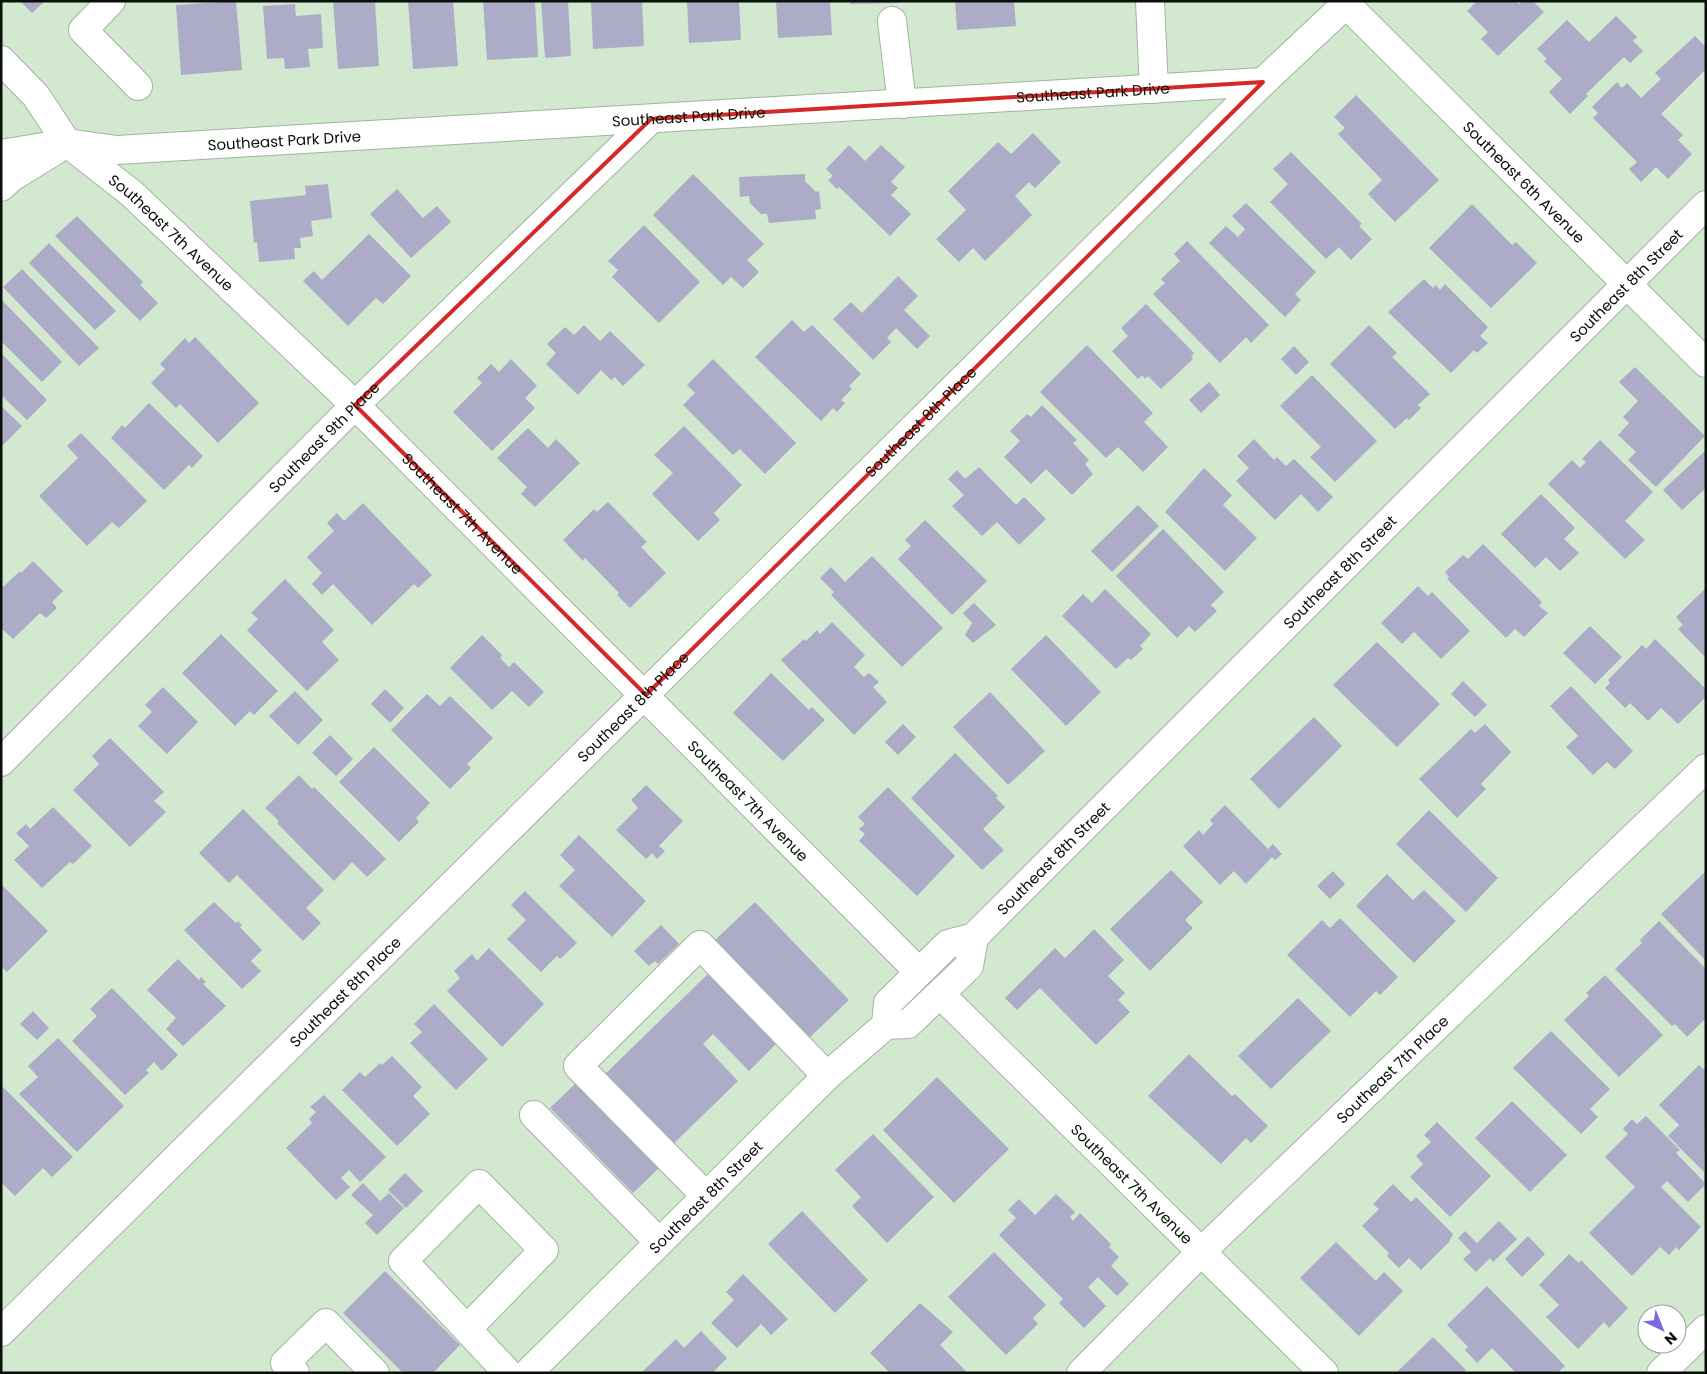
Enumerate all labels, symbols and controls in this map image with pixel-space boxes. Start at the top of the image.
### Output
street label: Southeast Park Drive [1016,77,1170,107]
street label: Southeast Park Drive [611,101,766,131]
street label: Southeast 6th Avenue [1458,116,1590,247]
street label: Southeast Park Drive [207,125,362,155]
street label: Southeast 7th Avenue [104,169,238,296]
street label: Southeast 8th Street [1565,224,1687,346]
street label: Southeast 8th Place [860,361,981,481]
street label: Southeast 9th Place [263,377,384,497]
street label: Southeast 7th Avenue [398,448,528,579]
street label: Southeast 8th Street [1278,510,1401,633]
street label: Southeast 8th Place [572,646,693,766]
street label: Southeast 7th Avenue [683,735,814,866]
street label: Southeast 8th Street [992,797,1114,919]
street label: Southeast 8th Place [284,931,405,1051]
street label: Southeast 7th Place [1331,1010,1453,1128]
street label: Southeast 7th Avenue [1067,1119,1198,1249]
street label: Southeast 8th Street [644,1136,767,1258]
north arrow [1637,1304,1687,1354]
text: N [1660,1328,1682,1349]

